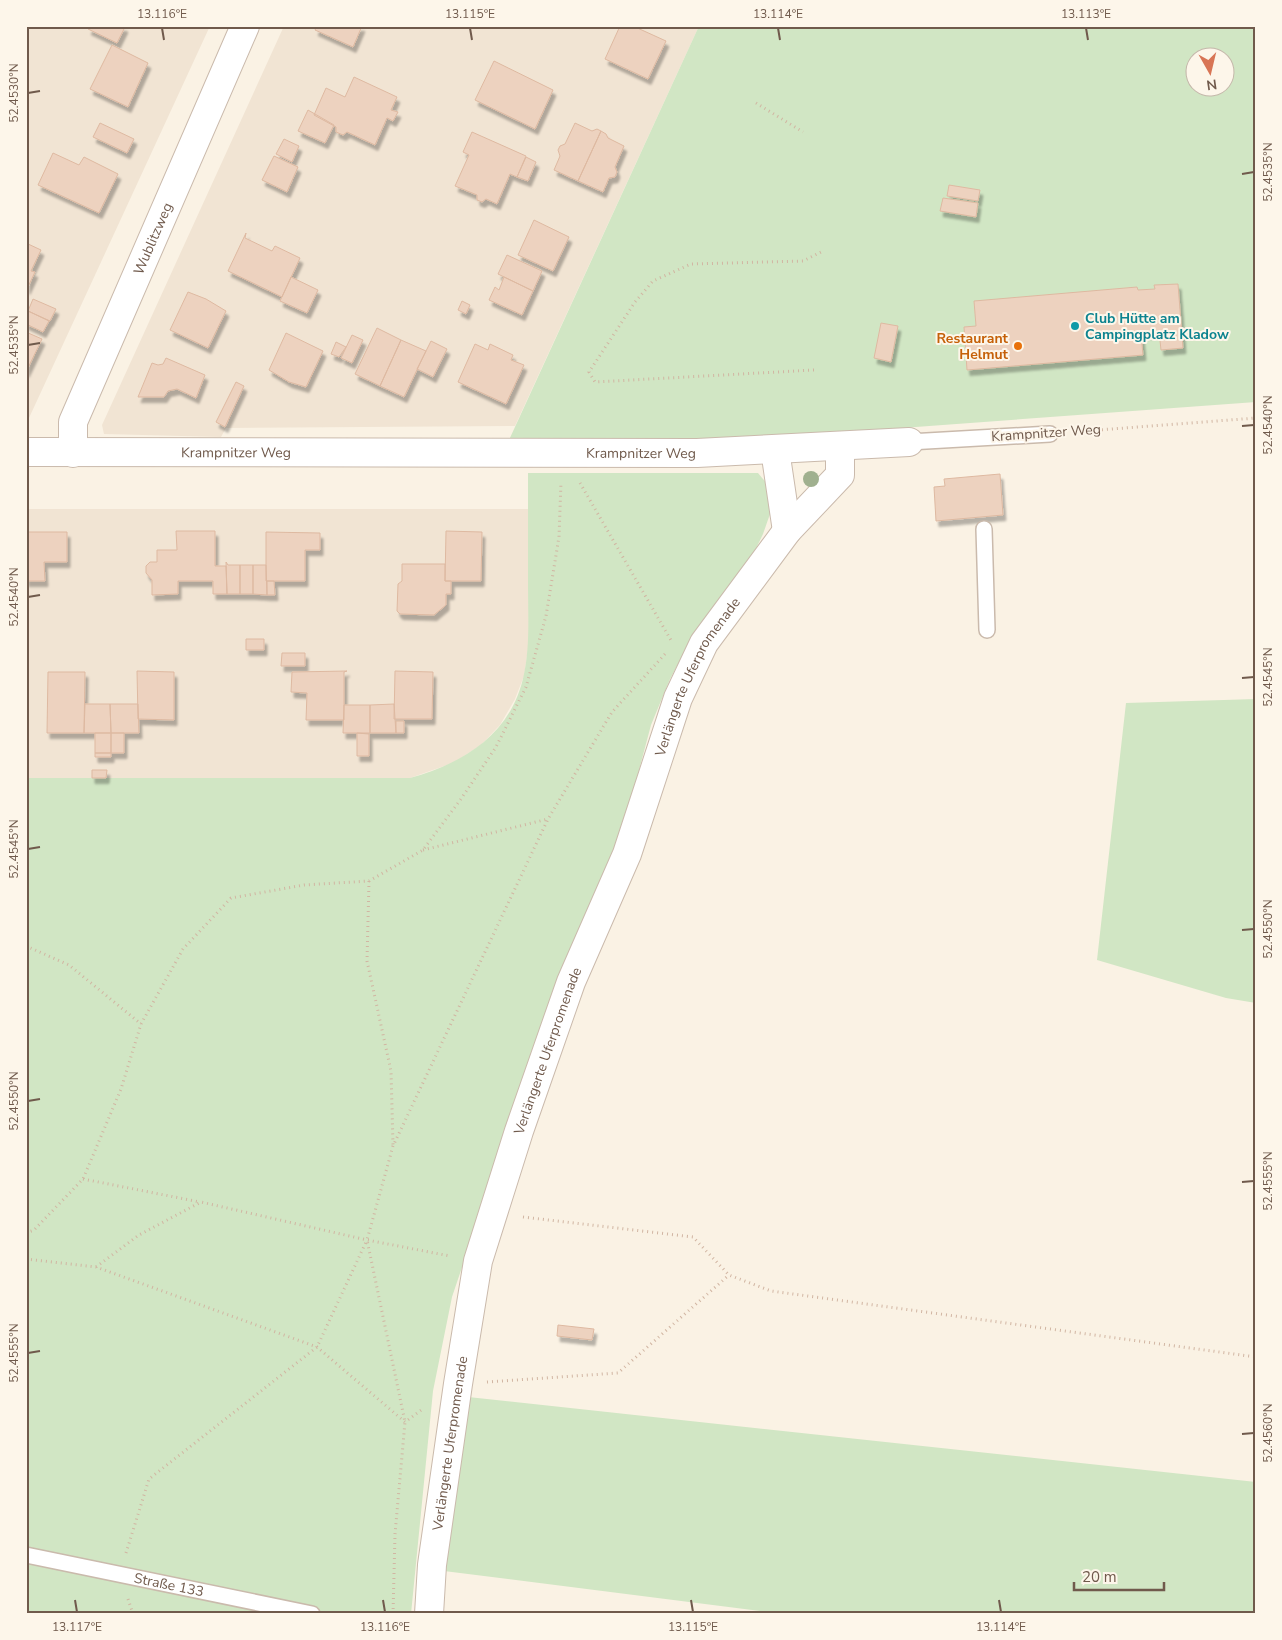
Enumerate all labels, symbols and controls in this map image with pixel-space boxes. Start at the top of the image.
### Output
text: 13.116°E [137,6,187,22]
text: 13.115°E [445,6,495,22]
text: 13.114°E [753,6,803,22]
text: 13.113°E [1061,6,1111,22]
north arrow [1184,48,1234,98]
text: 52.4530°N [6,63,22,123]
text: N [1205,74,1218,95]
text: 52.4535°N [1260,142,1276,202]
street label: Wublitzweg [129,200,177,278]
place label: Club Hütte am Campingplatz Kladow [1085,309,1229,344]
text: 52.4535°N [6,315,22,375]
marker: Club Hütte am Campingplatz Kladow [1069,320,1081,332]
place label: Restaurant Helmut [936,329,1009,364]
marker: Restaurant Helmut [1012,340,1024,352]
text: 52.4540°N [1260,395,1276,455]
street label: Krampnitzer Weg [990,420,1102,446]
street label: Krampnitzer Weg [181,443,291,462]
street label: Krampnitzer Weg [586,443,696,462]
text: 52.4540°N [6,567,22,627]
street label: Verlängerte Uferpromenade [650,593,744,760]
text: 52.4545°N [1260,647,1276,707]
text: 52.4545°N [6,819,22,879]
text: 52.4550°N [1260,899,1276,959]
street label: Verlängerte Uferpromenade [509,964,586,1138]
text: 52.4550°N [6,1071,22,1131]
text: 52.4555°N [1260,1151,1276,1211]
text: 52.4555°N [6,1323,22,1383]
street label: Verlängerte Uferpromenade [427,1355,472,1533]
text: 52.4560°N [1260,1403,1276,1463]
scale bar [1074,1560,1164,1592]
text: 20 m [1082,1567,1117,1587]
street label: Straße 133 [132,1568,206,1601]
text: 13.117°E [52,1619,102,1635]
text: 13.116°E [360,1619,410,1635]
text: 13.115°E [668,1619,718,1635]
text: 13.114°E [976,1619,1026,1635]

